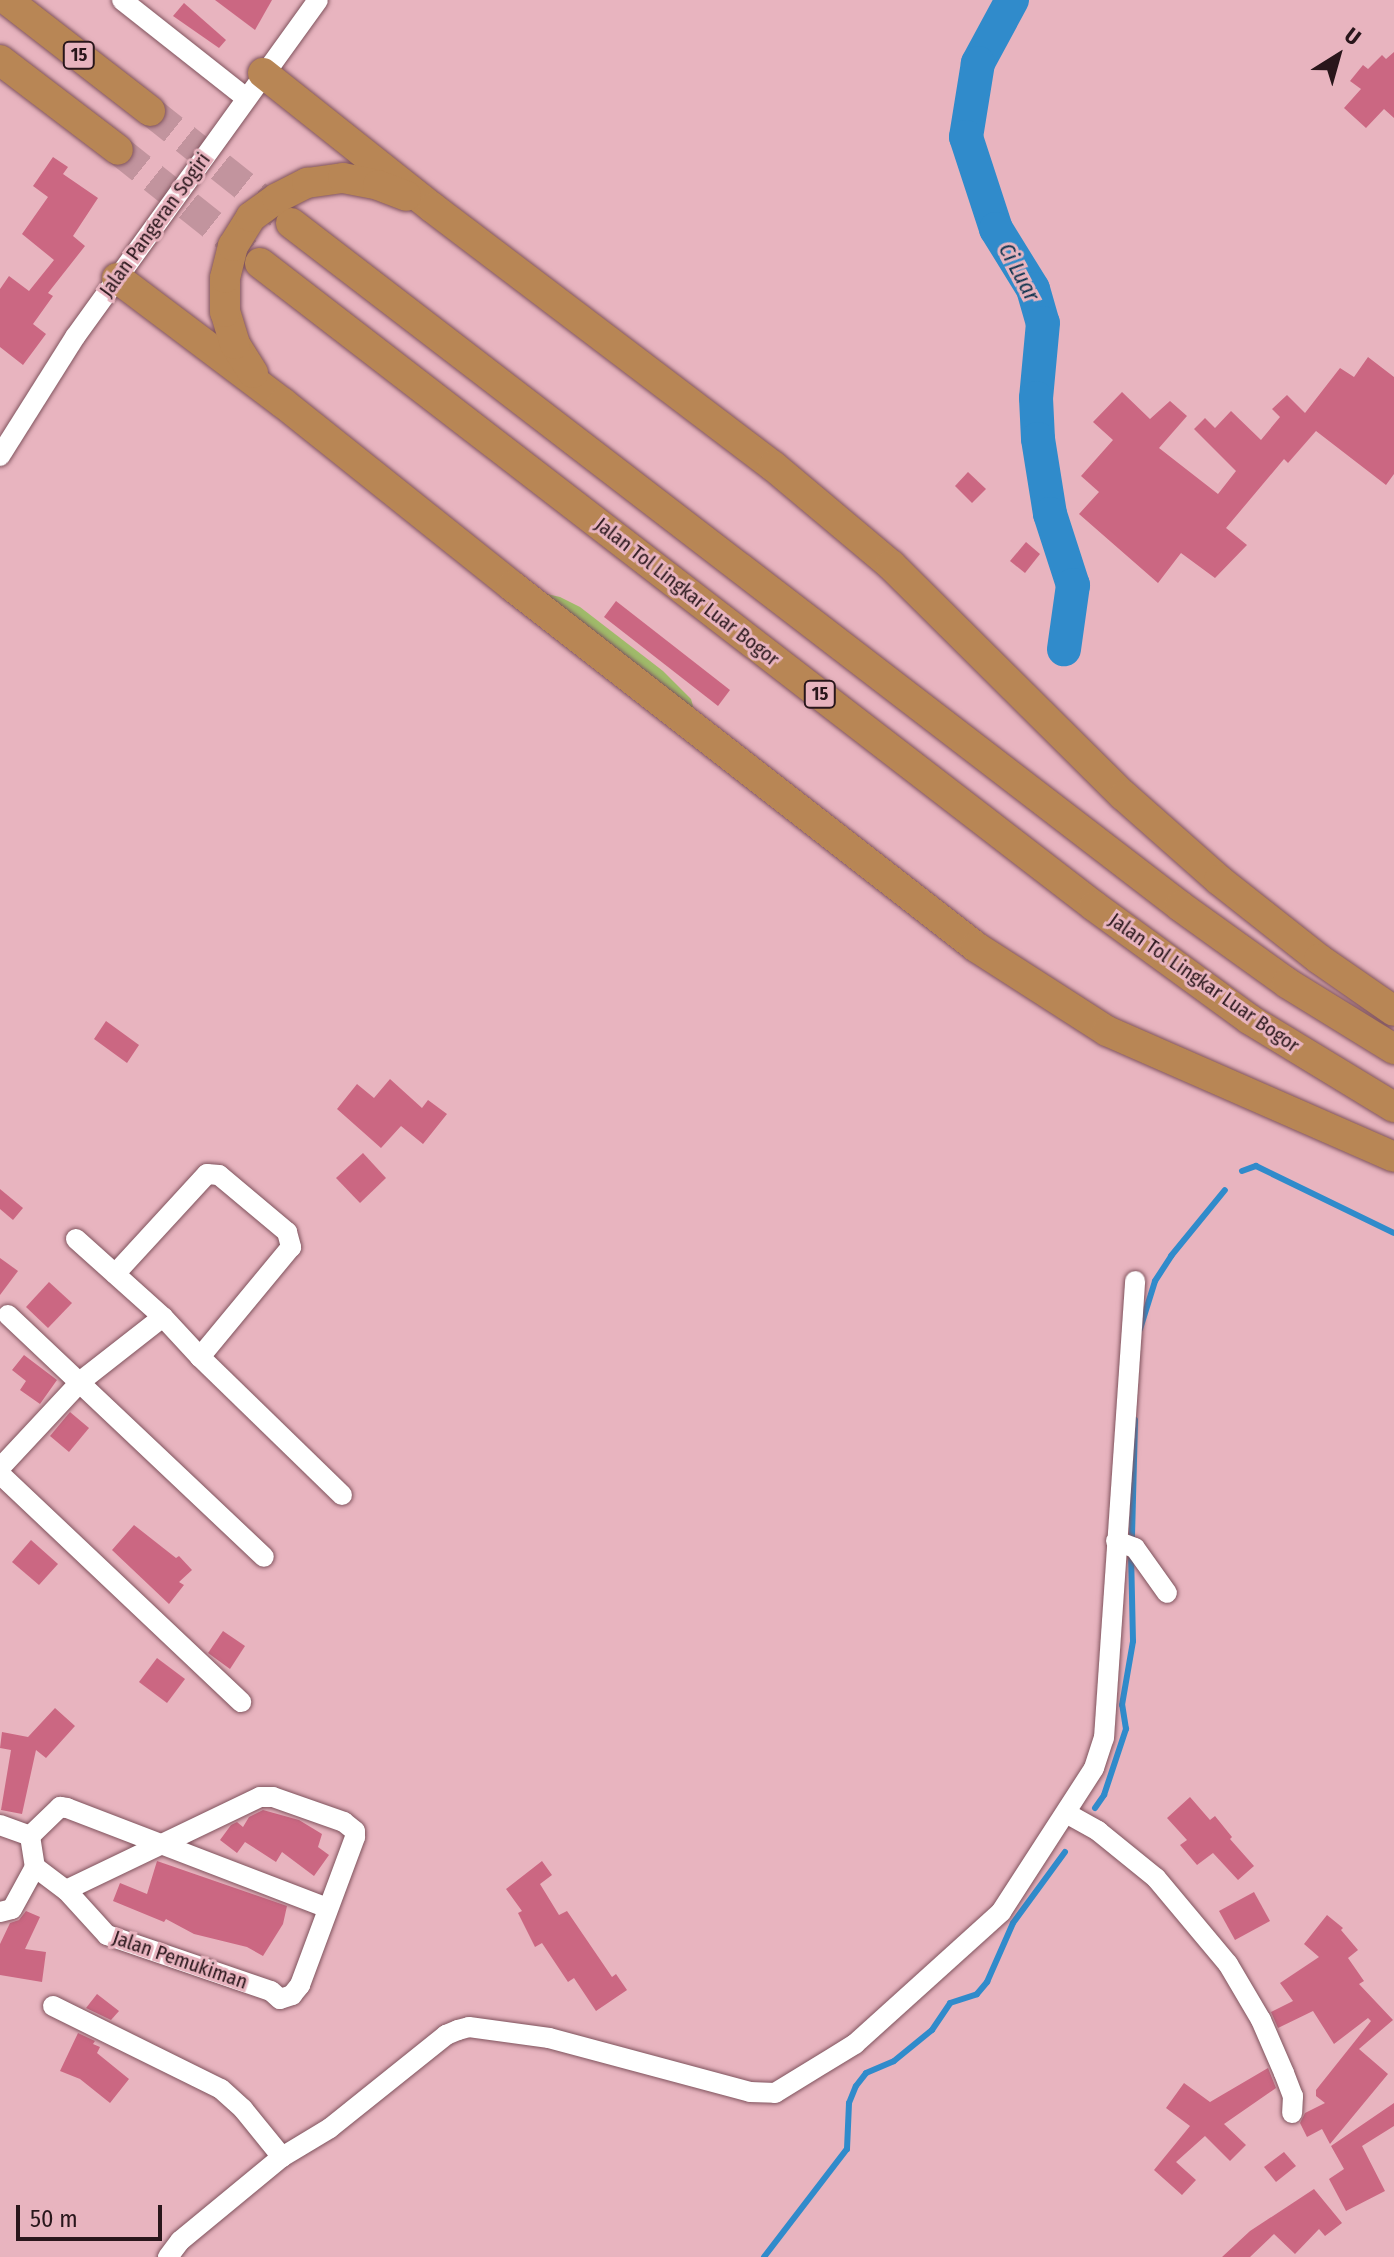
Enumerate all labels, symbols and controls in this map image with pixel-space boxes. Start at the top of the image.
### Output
north arrow [1298,16,1378,96]
text: U [1339,22,1366,51]
road number: 15 [61,41,97,69]
street label: Jalan Pangeran Sogiri [95,148,215,302]
water label: Ci Luar [993,239,1045,305]
street label: Jalan Tol Lingkar Luar Bogor [590,513,784,671]
road number: 15 [802,680,838,708]
street label: Jalan Tol Lingkar Luar Bogor [1104,908,1304,1058]
street label: Jalan Pemukiman [109,1926,251,1994]
scale bar [20,2189,166,2239]
text: 50 m [30,2205,78,2233]

